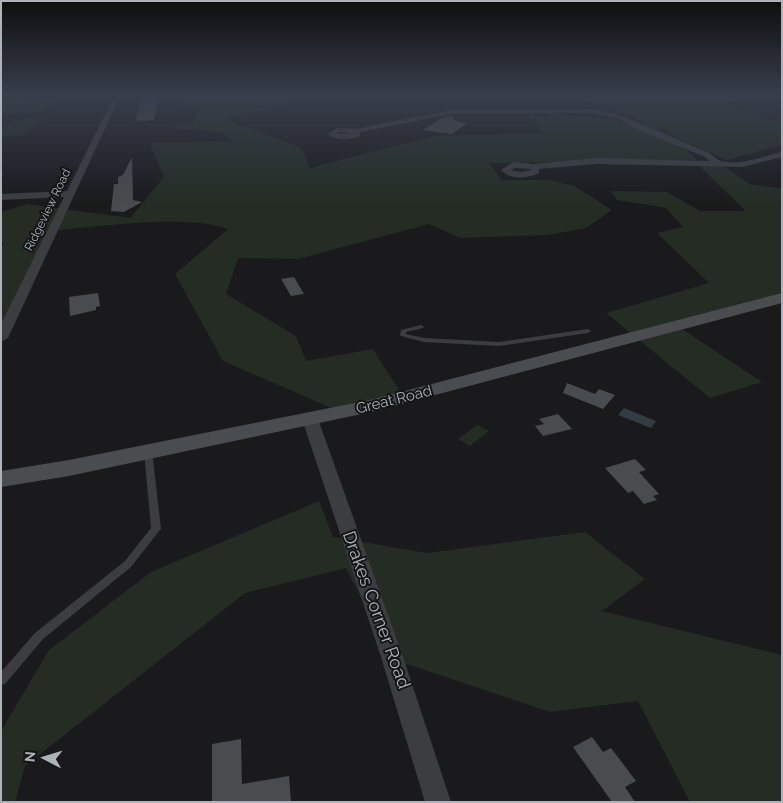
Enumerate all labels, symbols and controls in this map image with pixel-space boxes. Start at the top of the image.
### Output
street label: Ridgeview Road [22,167,74,253]
street label: Great Road [354,382,434,418]
street label: Drakes Corner Road [337,528,415,692]
north arrow [20,733,70,783]
text: N [22,751,38,763]

